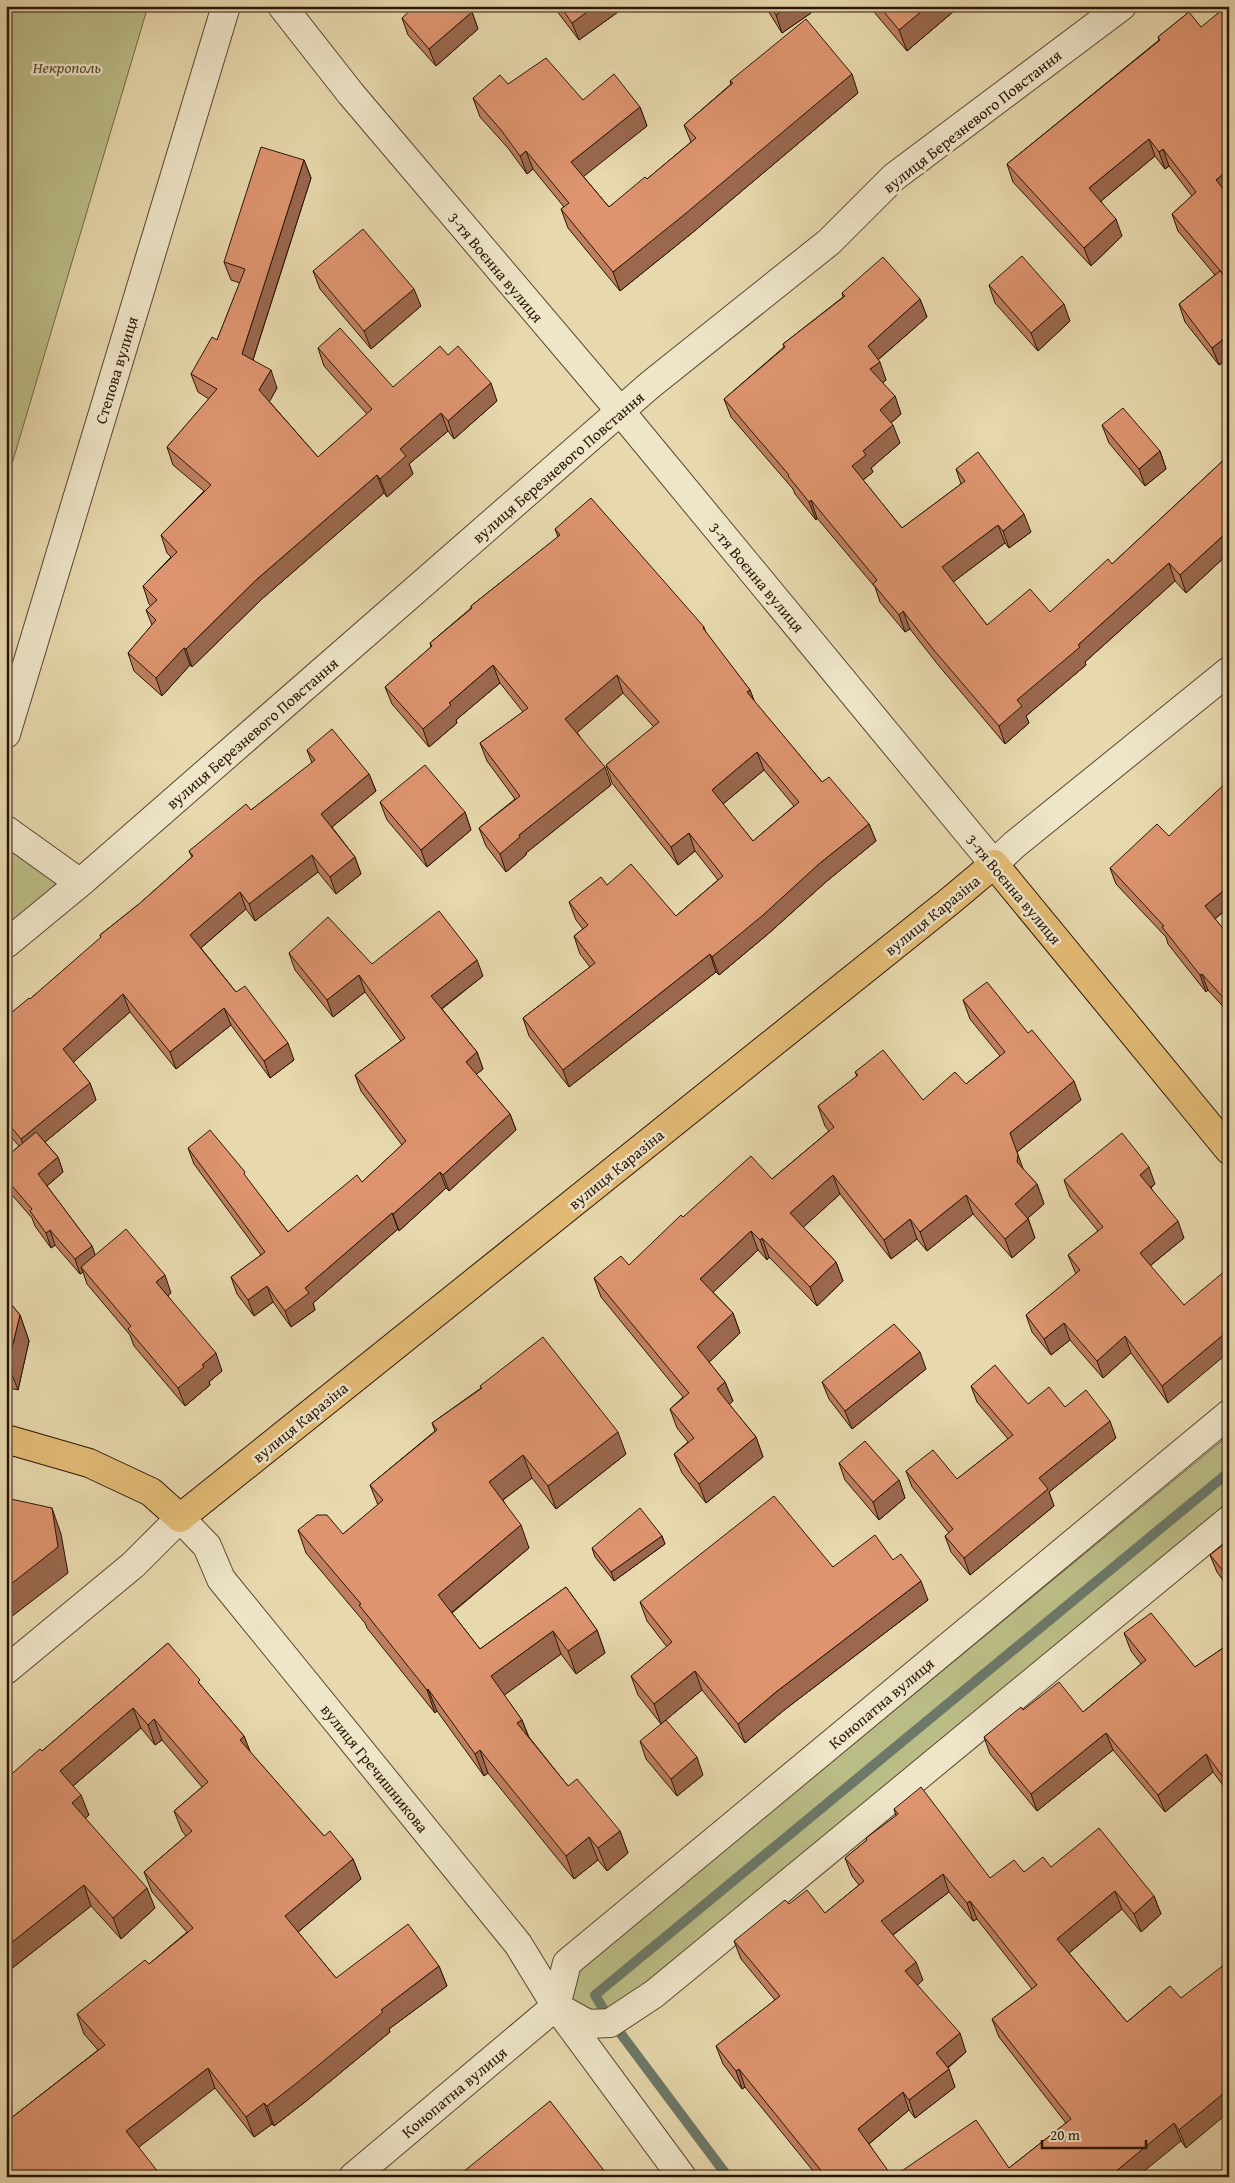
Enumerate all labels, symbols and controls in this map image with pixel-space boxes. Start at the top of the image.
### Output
street label: вулиця Березневого Повстання [877,43,1067,199]
park label: Некрополь [33,55,102,79]
street label: 3-тя Воєнна вулиця [442,206,550,328]
street label: Степова вулиця [88,313,144,427]
street label: вулиця Березневого Повстання [467,385,649,549]
street label: 3-тя Воєнна вулиця [703,516,811,638]
street label: вулиця Березневого Повстання [161,651,343,815]
street label: 3-тя Воєнна вулиця [960,828,1068,950]
street label: вулиця Каразіна [879,869,985,961]
street label: вулиця Каразіна [563,1123,669,1215]
street label: вулиця Каразіна [247,1376,353,1468]
street label: Конопатна вулиця [823,1651,939,1755]
street label: вулиця Гречишникова [315,1698,435,1838]
street label: Конопатна вулиця [396,2040,512,2144]
scale bar [1042,2118,1146,2150]
text: 20 m [1050,2124,1081,2145]

